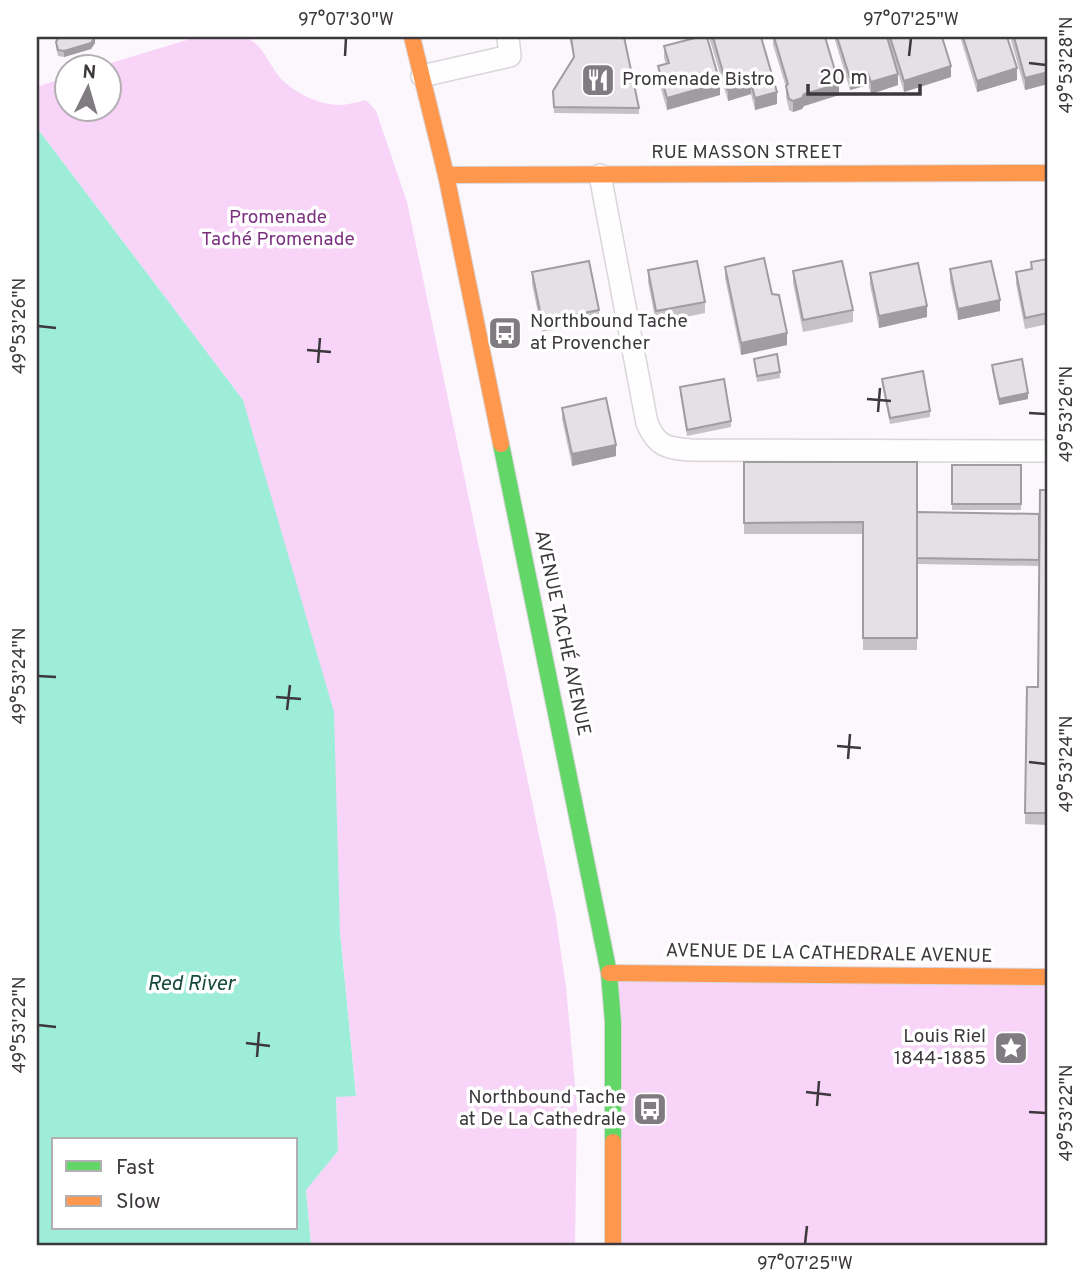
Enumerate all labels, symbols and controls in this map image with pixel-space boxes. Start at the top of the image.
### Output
text: 97°07'30"W [298,9,394,32]
text: 97°07'25"W [863,9,959,32]
text: 49°53'28"N [1056,17,1079,113]
north arrow [52,52,122,122]
scale bar [808,52,920,96]
text: N [81,61,97,86]
restaurant icon: Promenade Bistro [579,61,617,99]
text: 20 m [819,65,868,92]
place label: Promenade Bistro [622,68,775,92]
street label: RUE MASSON STREET [651,141,843,165]
park label: Promenade Taché Promenade [201,206,355,252]
text: 49°53'26"N [9,278,32,374]
place label: Northbound Tache at Provencher [530,310,688,356]
bus stop icon: Northbound Tache at Provencher [486,314,524,352]
text: 49°53'26"N [1056,366,1079,462]
street label: AVENUE TACHÉ AVENUE [528,528,597,738]
text: 49°53'24"N [9,628,32,724]
text: 49°53'24"N [1056,716,1079,812]
street label: AVENUE DE LA CATHEDRALE AVENUE [665,939,993,969]
water label: Red River [147,971,237,998]
text: 49°53'22"N [9,977,32,1073]
place label: Louis Riel 1844-1885 [894,1025,986,1071]
place icon: Louis Riel 1844-1885 [992,1029,1030,1067]
text: 49°53'22"N [1056,1065,1079,1161]
place label: Northbound Tache at De La Cathedrale [459,1086,626,1132]
bus stop icon: Northbound Tache at De La Cathedrale [631,1090,669,1128]
legend [52,1138,298,1230]
text: Fast [116,1155,155,1182]
text: Slow [116,1189,161,1216]
text: 97°07'25"W [757,1253,853,1276]

